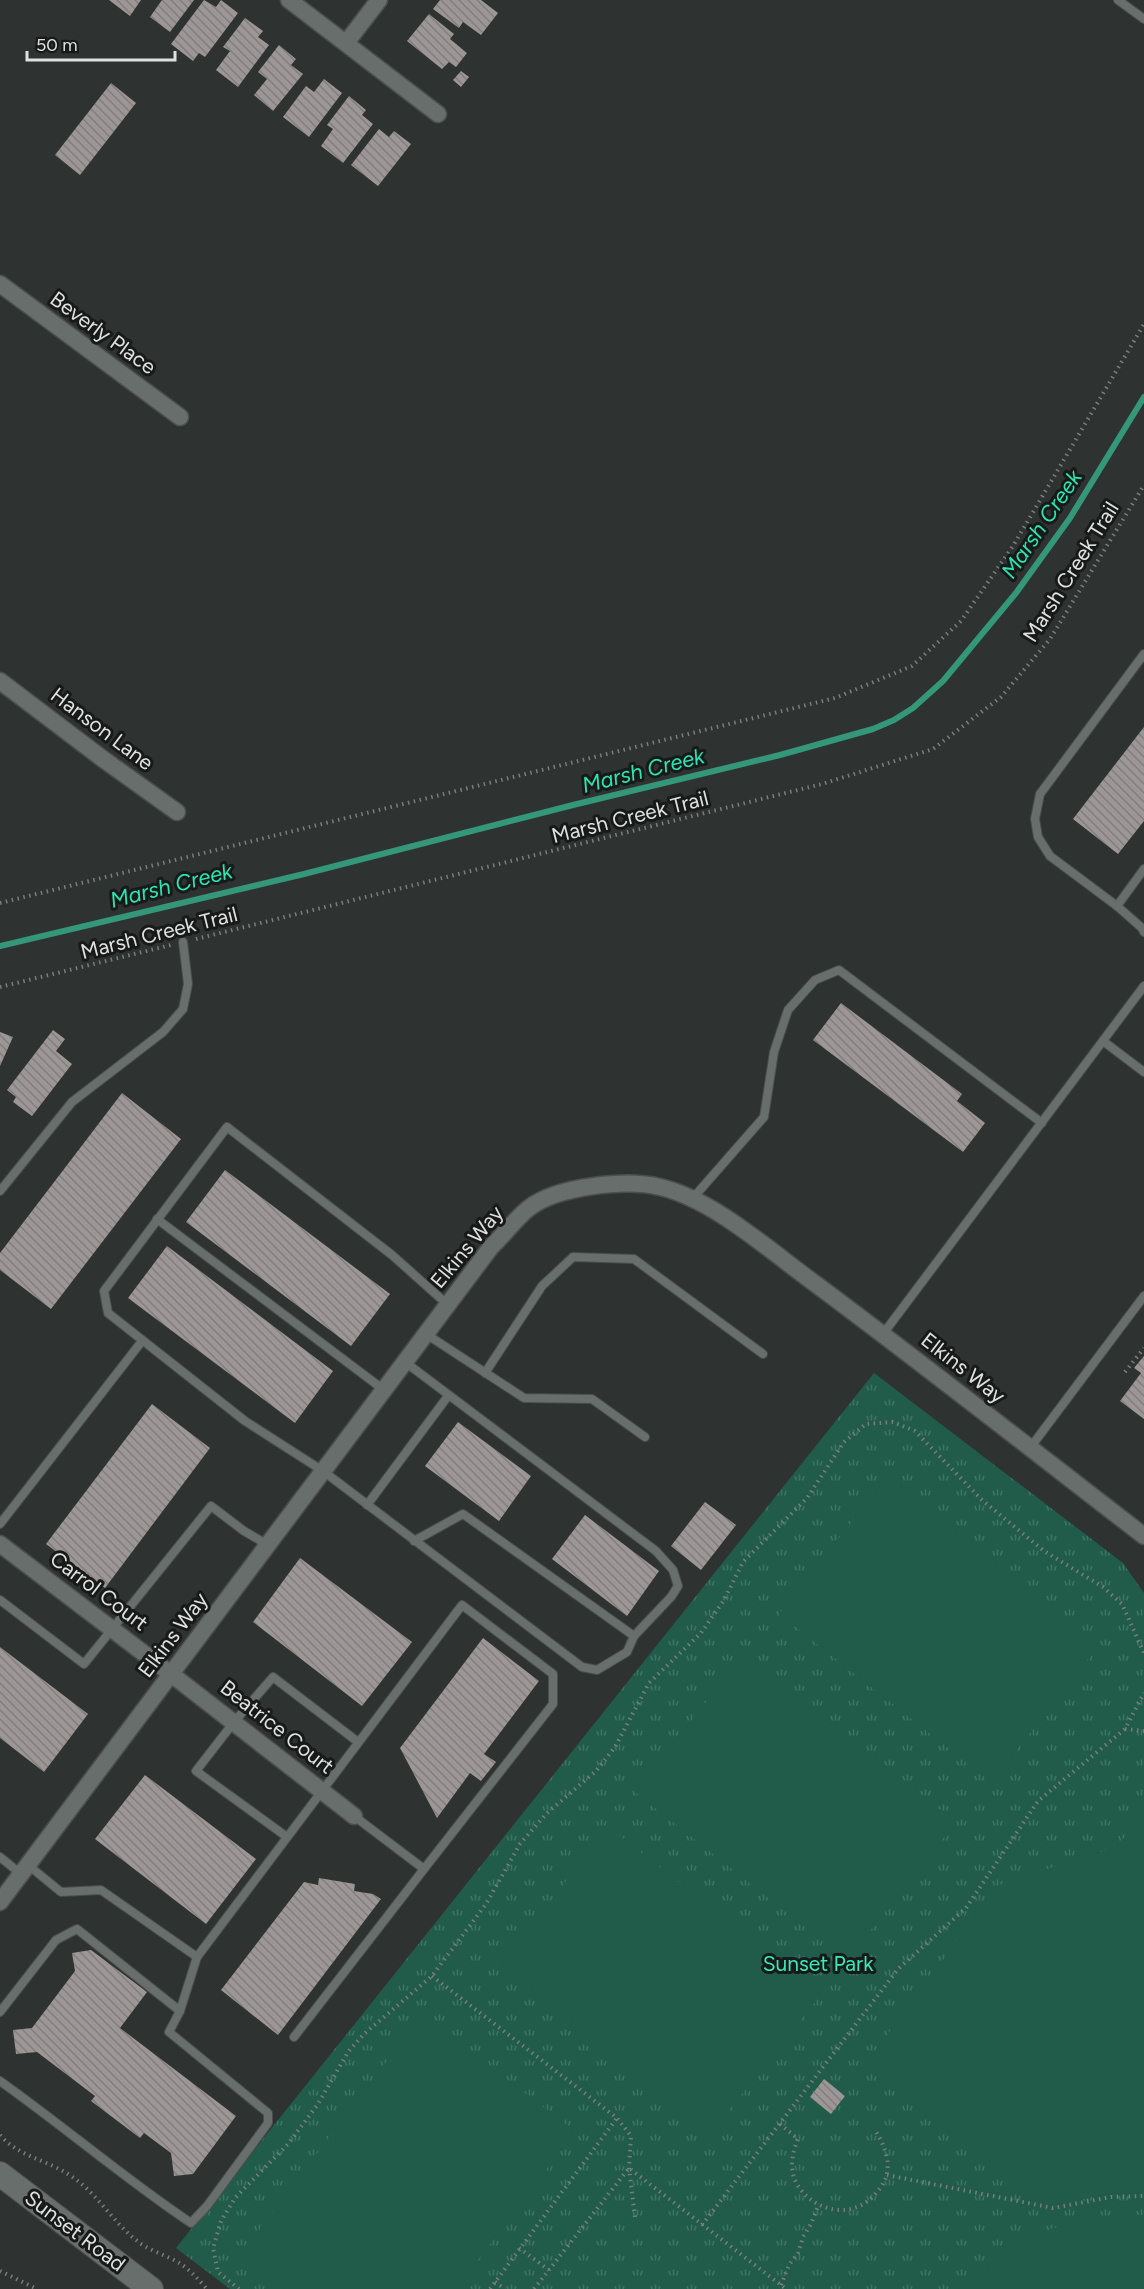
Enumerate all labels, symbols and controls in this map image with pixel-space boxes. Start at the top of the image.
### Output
scale bar [27,24,176,62]
text: 50 m [36,34,78,56]
street label: Beverly Place [46,286,161,379]
water label: Marsh Creek [995,464,1088,584]
street label: Marsh Creek Trail [1017,497,1124,647]
street label: Hanson Lane [46,682,158,775]
water label: Marsh Creek [579,742,708,799]
street label: Marsh Creek Trail [549,785,711,848]
water label: Marsh Creek [107,857,236,914]
street label: Marsh Creek Trail [78,901,240,964]
street label: Elkins Way [425,1200,508,1293]
street label: Elkins Way [916,1327,1010,1408]
street label: Carrol Court [45,1546,153,1636]
street label: Elkins Way [133,1587,213,1682]
street label: Beatrice Court [216,1675,339,1779]
park label: Sunset Park [763,1951,874,1976]
street label: Sunset Road [20,2185,130,2276]

